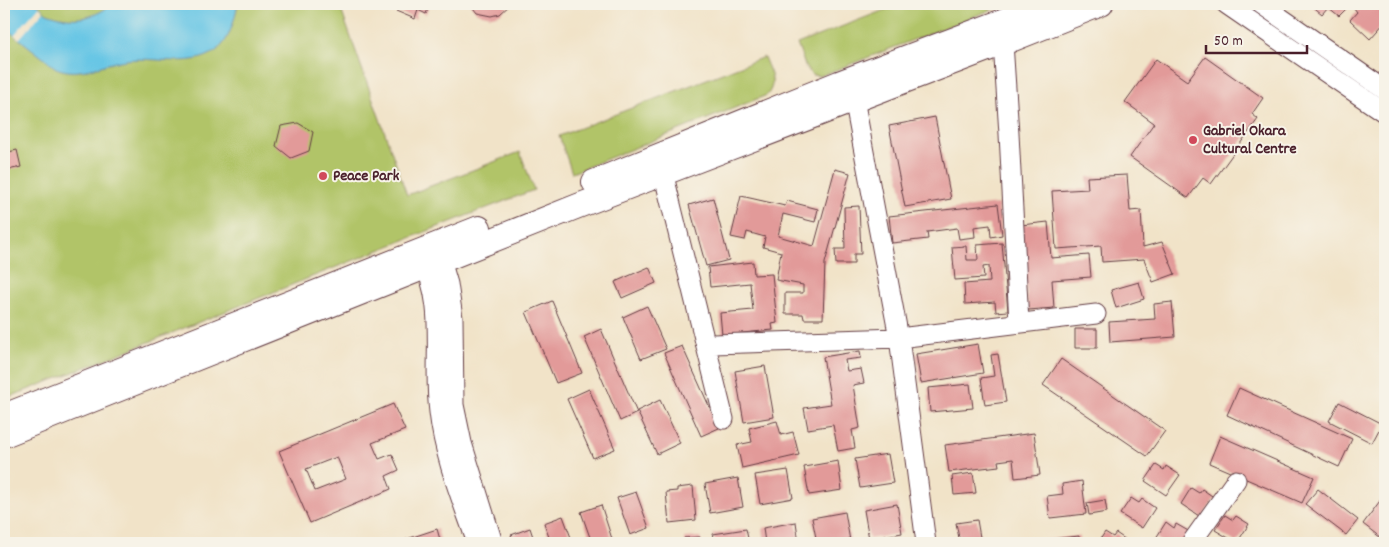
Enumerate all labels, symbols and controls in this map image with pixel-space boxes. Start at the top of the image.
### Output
scale bar [1206,22,1308,54]
text: 50 m [1214,31,1243,53]
place label: Gabriel Okara Cultural Centre [1203,120,1297,161]
marker: Gabriel Okara Cultural Centre [1187,134,1199,146]
place label: Peace Park [333,165,400,188]
marker: Peace Park [317,170,329,182]

